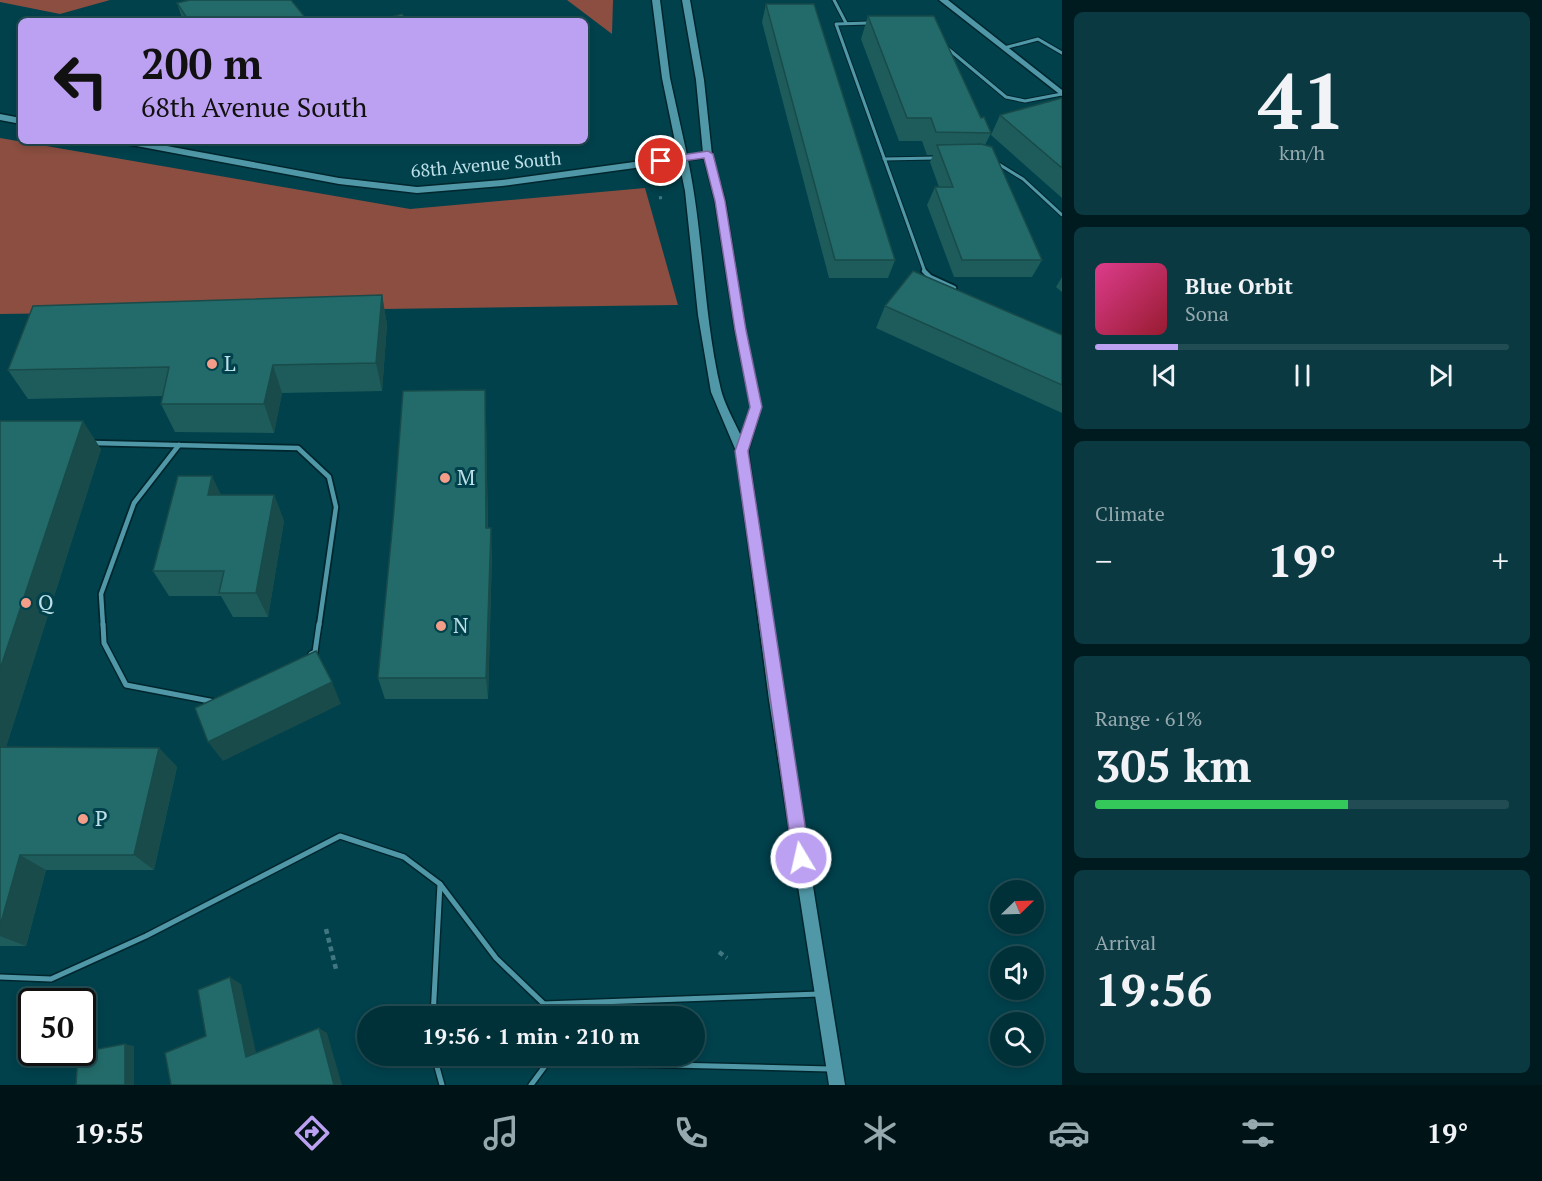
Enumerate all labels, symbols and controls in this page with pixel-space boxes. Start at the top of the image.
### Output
text: 200 m [141,35,262,91]
icon: left [42,42,120,120]
text: 41 [1258,48,1346,151]
text: 68th Avenue South [141,89,367,125]
pin [635,135,686,186]
text: km/h [1279,139,1325,166]
icon: arrive [644,144,677,177]
street label: 68th Avenue South [410,145,563,183]
text: Blue Orbit [1185,271,1293,300]
text: Sona [1185,300,1229,327]
place label: L [224,349,236,377]
marker: L [205,357,219,371]
icon: previous [1148,359,1181,392]
icon: pause [1286,359,1319,392]
icon: next [1424,359,1457,392]
place label: M [457,463,475,491]
marker: M [438,471,452,485]
text: Climate [1095,500,1165,527]
text: 19° [1267,530,1337,590]
text: − [1095,539,1113,582]
text: + [1491,539,1509,582]
place label: Q [38,588,54,616]
marker: Q [19,596,33,610]
place label: N [453,611,468,639]
marker: N [434,619,448,633]
text: Range · 61% [1095,705,1202,732]
text: 305 km [1095,735,1251,795]
place label: P [95,804,108,832]
marker: P [76,812,90,826]
position arrow [769,826,833,890]
north arrow [990,880,1044,934]
map controls [990,880,1044,1066]
text: Arrival [1095,929,1156,956]
button: sound [990,946,1044,1000]
text: 19:56 [1095,959,1212,1019]
speed limit sign: 50 [18,988,96,1066]
button: search [990,1012,1044,1066]
text: 19:56 · 1 min · 210 m [422,1021,640,1050]
icon: directions [291,1112,333,1154]
icon: music [480,1112,522,1154]
icon: phone [670,1112,712,1154]
icon: climate [859,1112,901,1154]
icon: car [1048,1112,1090,1154]
icon: filters [1237,1112,1279,1154]
text: 19:55 [74,1115,144,1151]
text: 19° [1427,1115,1468,1151]

